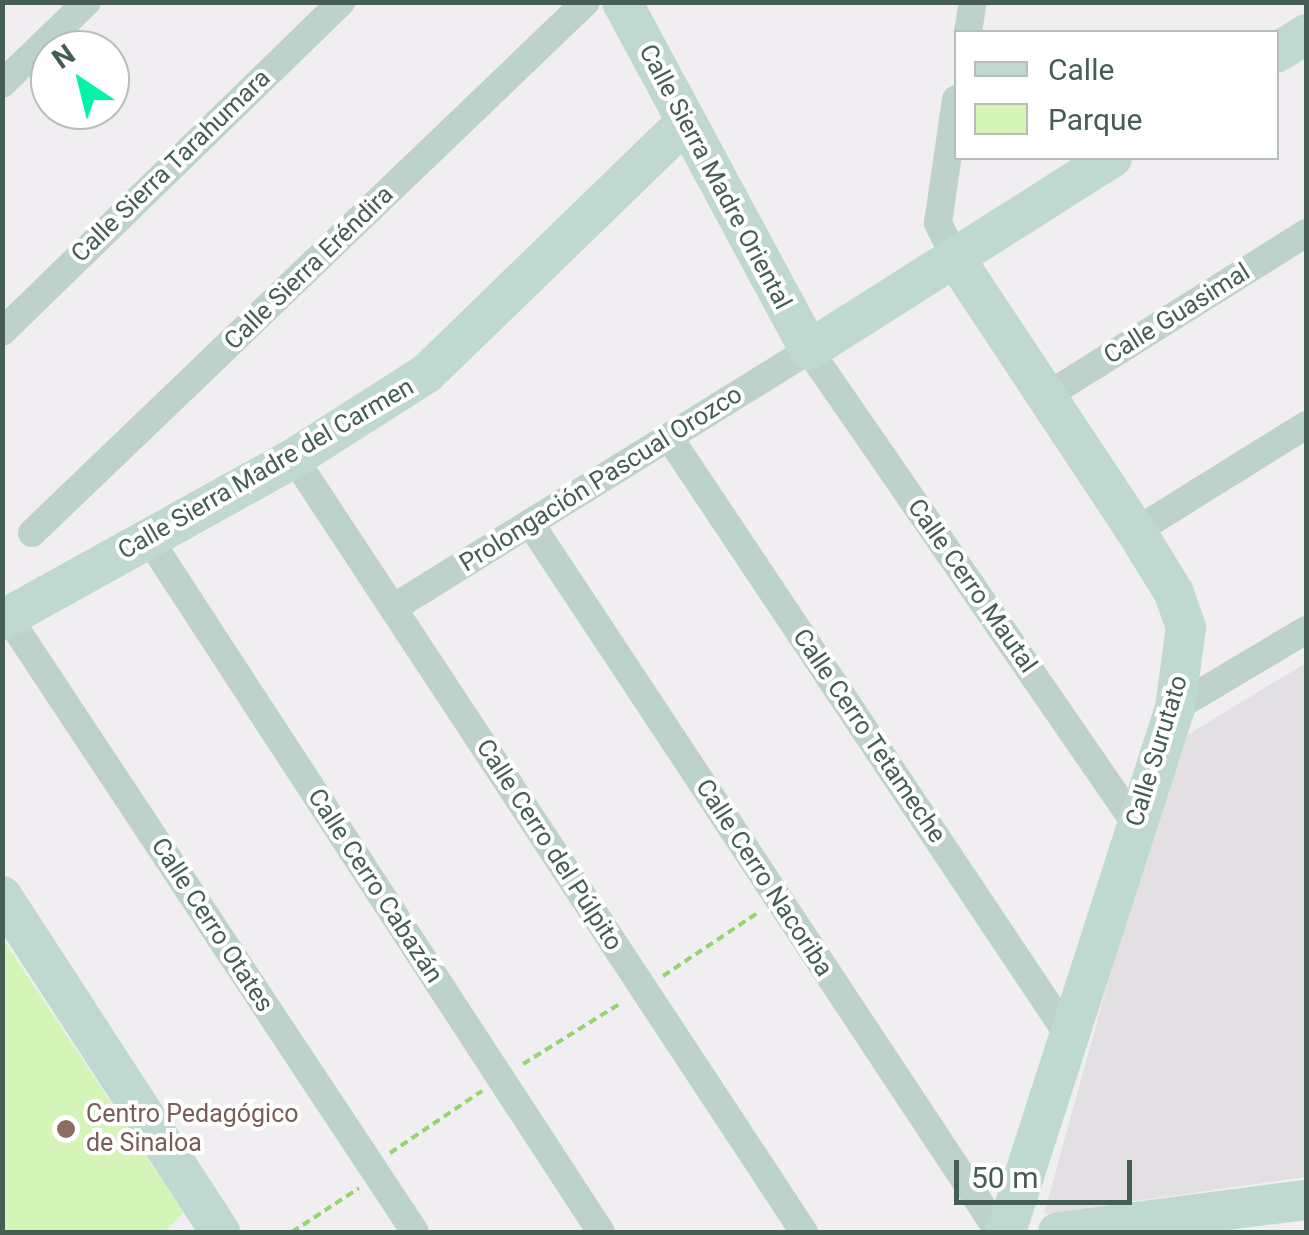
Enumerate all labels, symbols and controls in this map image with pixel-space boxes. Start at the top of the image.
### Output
north arrow [30,30,130,130]
legend [954,30,1279,160]
text: N [46,37,81,76]
street label: Calle Sierra Madre Oriental [632,39,798,315]
text: Calle [1048,52,1114,87]
street label: Calle Sierra Tarahumara [65,63,277,269]
text: Parque [1048,102,1142,137]
street label: Calle Sierra Eréndira [218,180,400,356]
street label: Calle Guasimal [1098,257,1256,371]
street label: Calle Sierra Madre del Carmen [113,372,419,566]
street label: Prolongación Pascual Orozco [454,380,748,578]
street label: Calle Cerro Mautal [901,493,1043,679]
street label: Calle Cerro Tetameche [786,623,952,849]
street label: Calle Surutato [1120,672,1194,830]
street label: Calle Cerro del Púlpito [469,734,629,956]
street label: Calle Cerro Nacoriba [689,774,839,982]
street label: Calle Cerro Cabazán [301,783,449,989]
street label: Calle Cerro Otates [145,832,279,1018]
place label: Centro Pedagógico de Sinaloa [86,1100,299,1159]
marker: Centro Pedagógico de Sinaloa [55,1118,77,1140]
scale bar [959,1140,1136,1202]
text: 50 m [971,1160,1038,1195]

